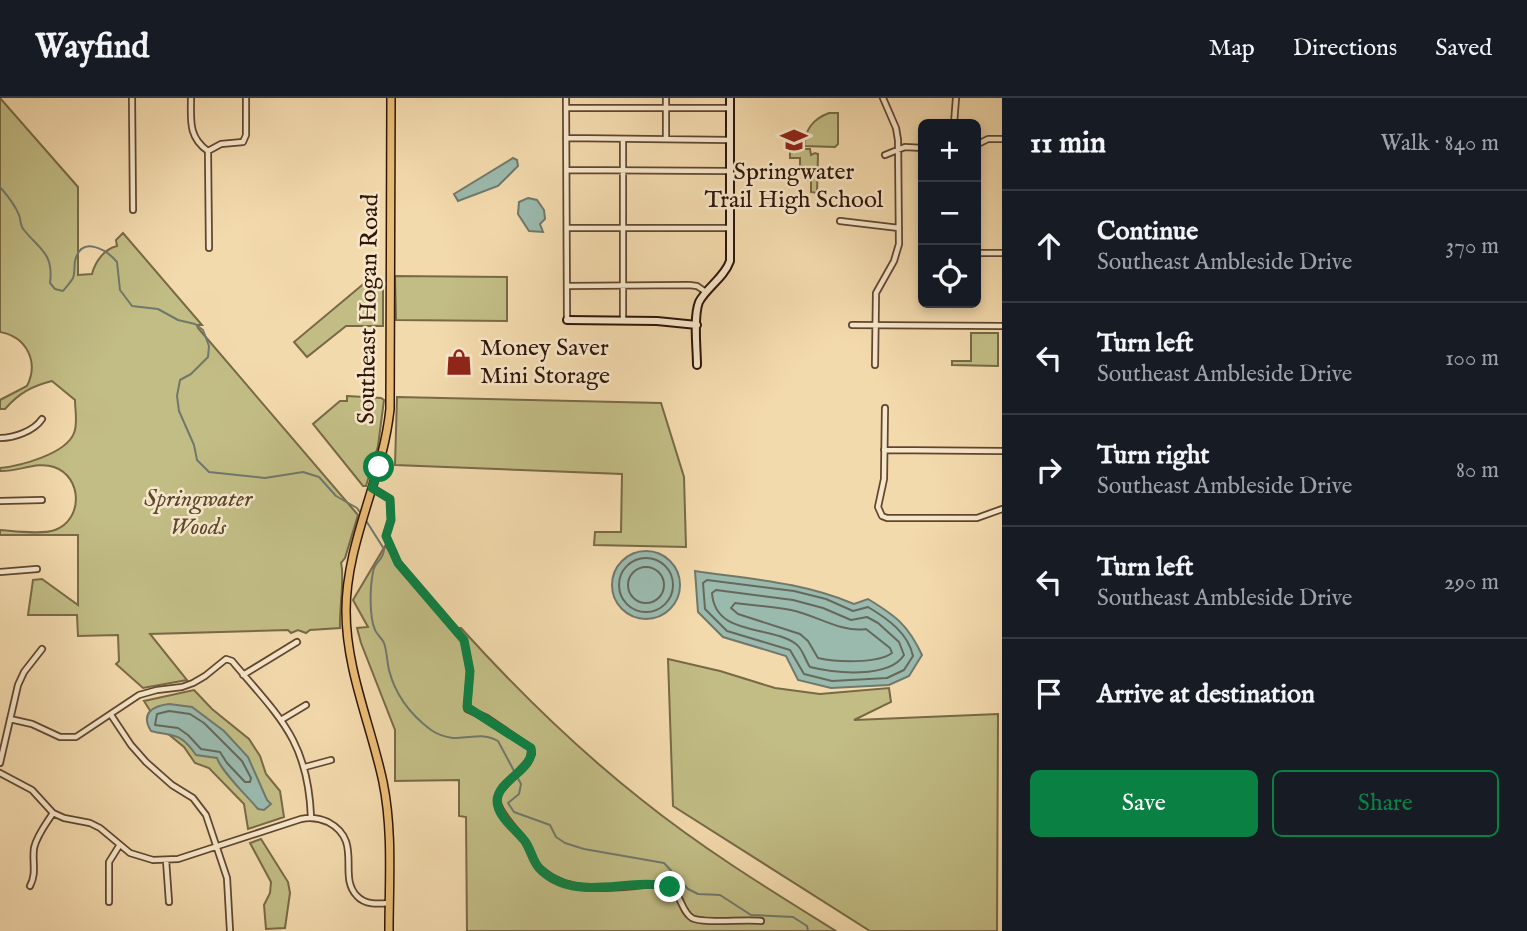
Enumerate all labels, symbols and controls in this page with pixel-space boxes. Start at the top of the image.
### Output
text: Wayfind [35,27,149,69]
text: Map [1209,33,1255,64]
text: Directions [1293,33,1397,64]
text: Saved [1435,33,1492,64]
map controls [918,119,981,308]
button: + [918,119,981,182]
school or university icon: Springwater Trail High School [779,125,809,155]
text: 11 min [1030,125,1106,163]
text: Walk · 840 m [1380,129,1499,158]
place label: Springwater Trail High School [705,157,884,216]
button: − [918,182,981,245]
street label: Southeast Hogan Road [351,193,387,425]
text: Continue [1097,215,1198,248]
icon: ahead [1030,227,1068,265]
text: 370 m [1446,232,1499,261]
button: locate [918,245,981,308]
text: Southeast Ambleside Drive [1097,248,1352,277]
text: Turn left [1097,327,1194,360]
place label: Money Saver Mini Storage [480,333,610,392]
icon: left [1030,339,1068,377]
text: 100 m [1445,344,1499,373]
shop icon: Money Saver Mini Storage [444,347,474,377]
text: Southeast Ambleside Drive [1097,360,1352,389]
text: Turn right [1097,439,1210,472]
route start [363,451,394,482]
icon: right [1030,451,1068,489]
text: 80 m [1456,456,1499,485]
text: Southeast Ambleside Drive [1097,472,1352,501]
park label: Springwater Woods [144,484,254,543]
text: Turn left [1097,551,1194,584]
icon: left [1030,563,1068,601]
text: 290 m [1444,568,1499,597]
text: Southeast Ambleside Drive [1097,584,1352,613]
icon: arrive [1030,675,1068,713]
text: Arrive at destination [1097,678,1315,711]
button: Save [1030,770,1258,837]
button: Share [1272,770,1499,837]
route end [654,871,685,902]

